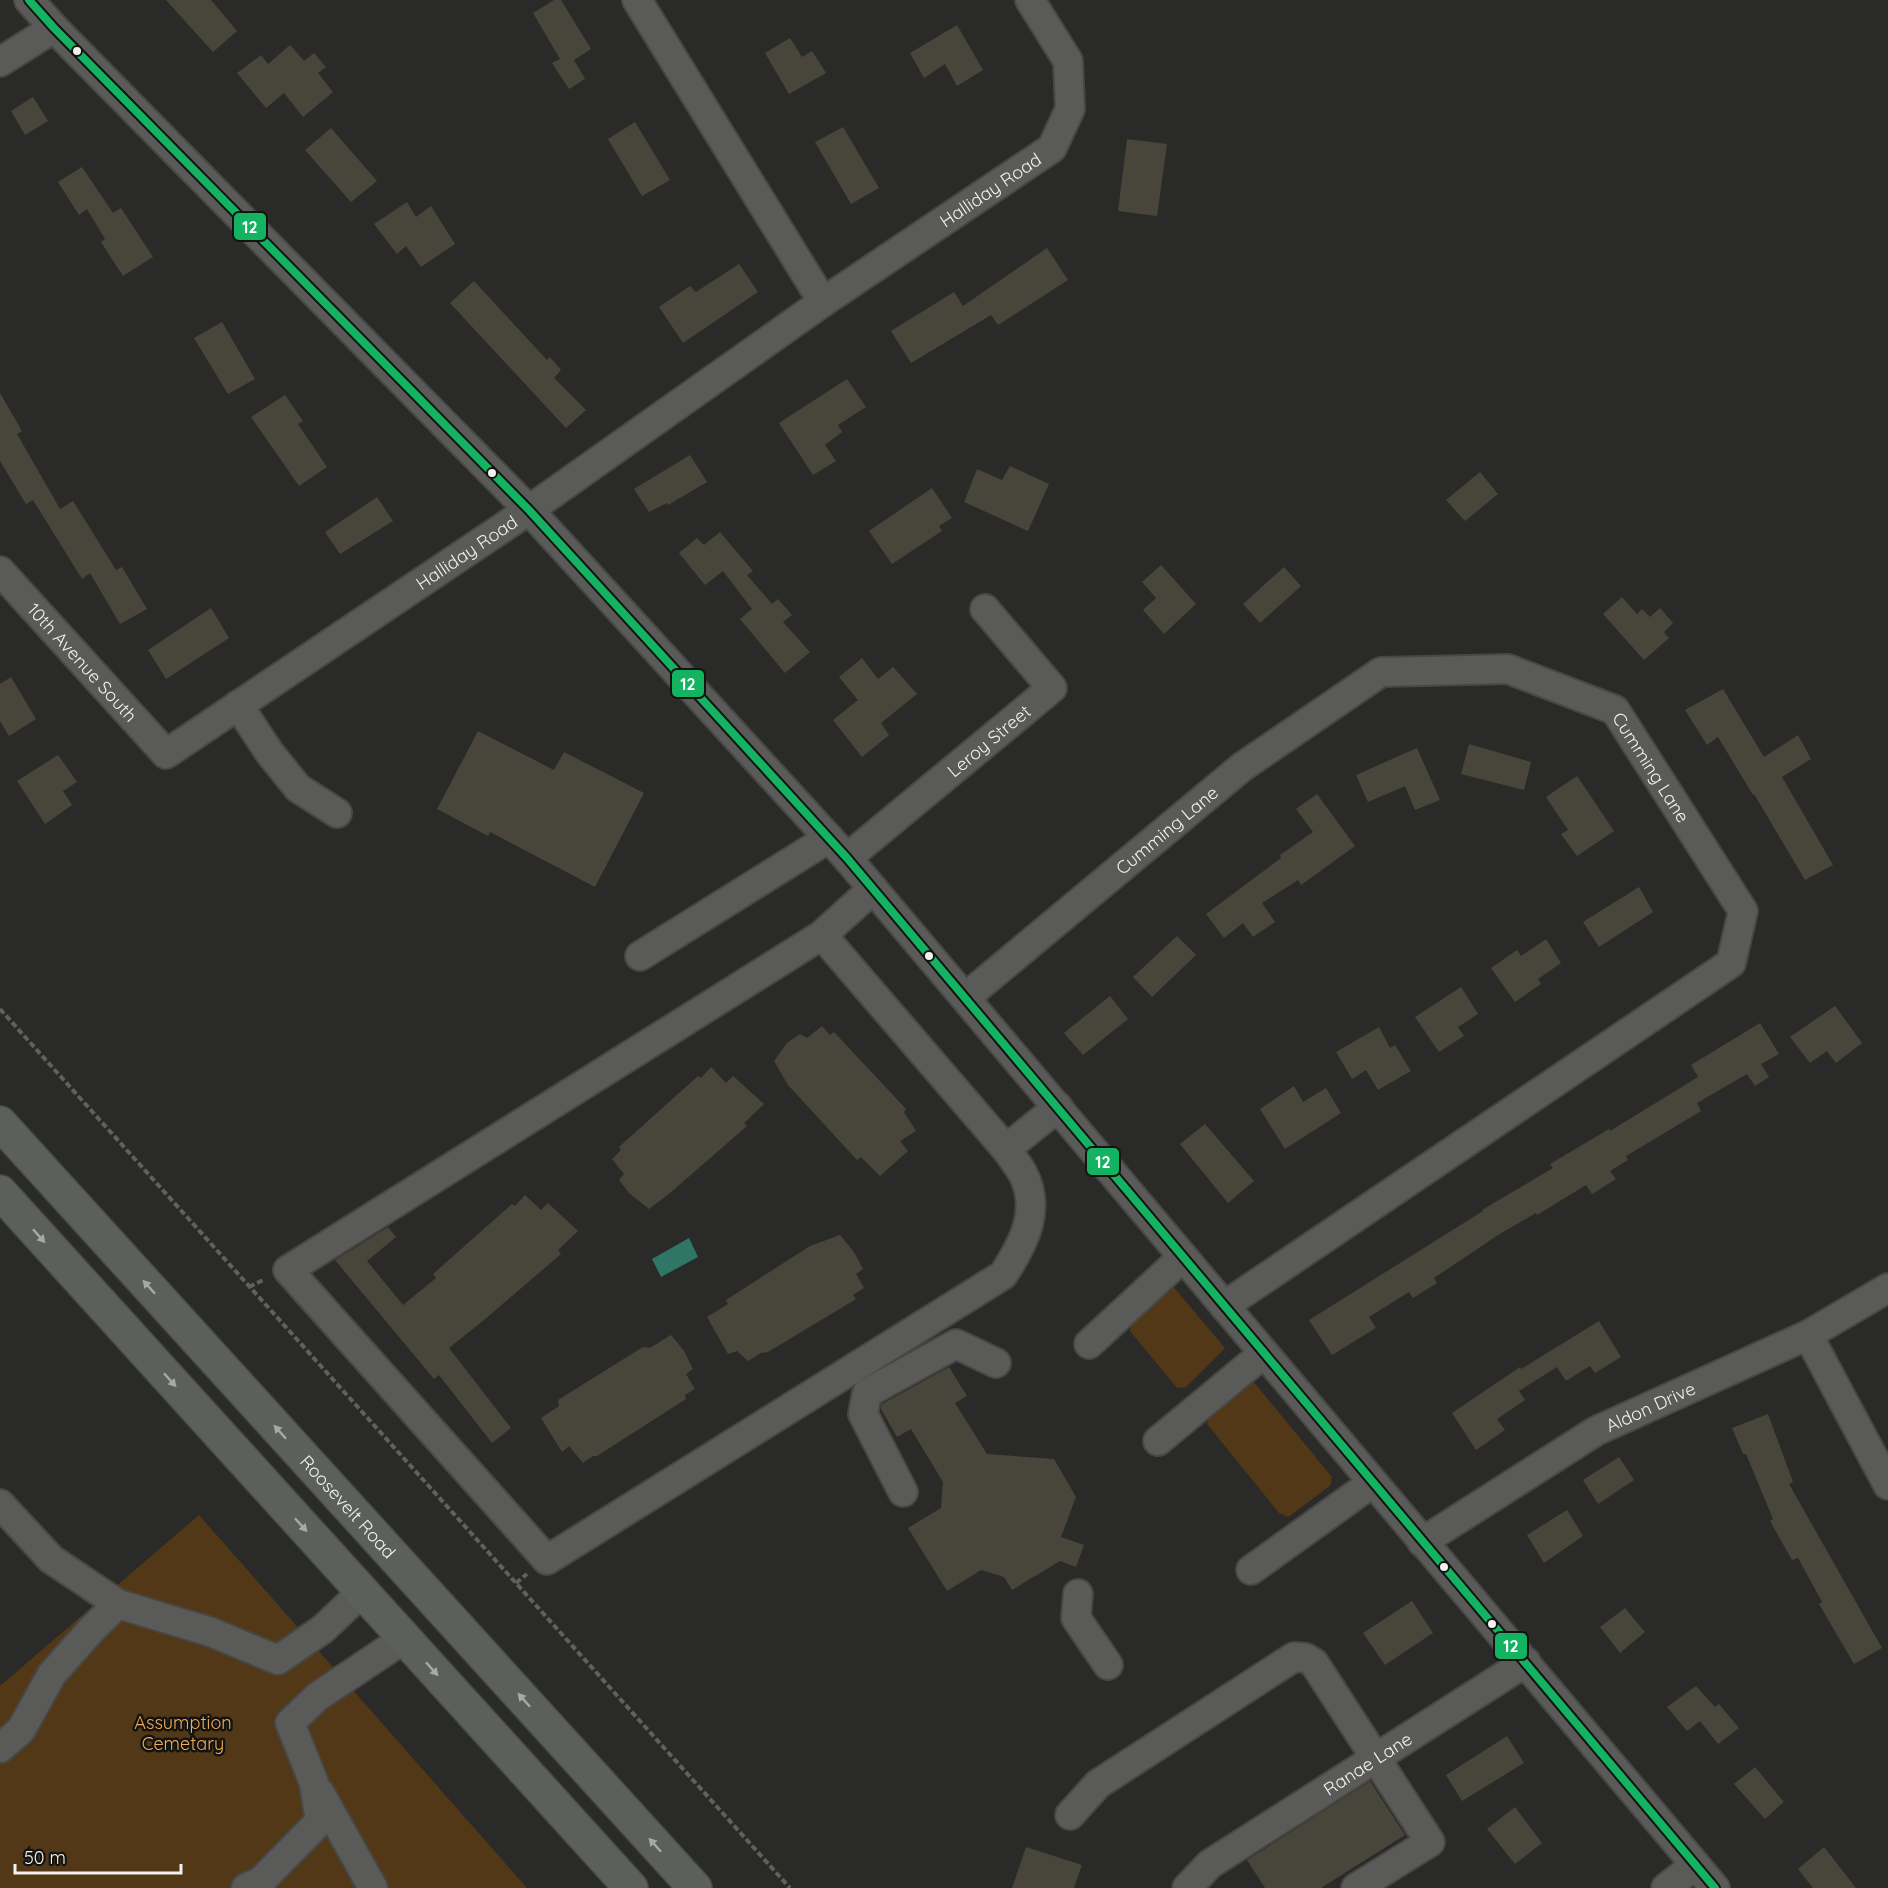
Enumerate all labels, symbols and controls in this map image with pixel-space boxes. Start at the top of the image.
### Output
unlabelled marker [71,45,83,57]
street label: Halliday Road [935,147,1045,232]
line badge: 12 [233,212,267,241]
text: 12 [242,217,258,237]
unlabelled marker [486,467,498,479]
street label: Halliday Road [411,510,522,594]
street label: 10th Avenue South [23,598,142,726]
line badge: 12 [671,669,705,698]
text: 12 [680,674,696,694]
street label: Leroy Street [942,699,1035,782]
street label: Cumming Lane [1608,708,1695,827]
street label: Cumming Lane [1111,781,1222,879]
unlabelled marker [923,950,935,962]
line badge: 12 [1086,1147,1120,1176]
text: 12 [1095,1152,1111,1172]
one-way arrow [32,1228,46,1243]
one-way arrow [142,1280,156,1295]
one-way arrow [163,1372,176,1387]
street label: Aldon Drive [1602,1376,1699,1437]
one-way arrow [273,1424,287,1439]
street label: Roosevelt Road [296,1450,401,1563]
one-way arrow [294,1517,308,1532]
unlabelled marker [1438,1561,1450,1573]
unlabelled marker [1486,1618,1498,1630]
line badge: 12 [1494,1632,1528,1660]
text: 12 [1503,1636,1519,1656]
one-way arrow [425,1661,438,1676]
one-way arrow [517,1693,531,1708]
park label: Assumption Cemetary [134,1711,232,1755]
street label: Ranae Lane [1319,1727,1416,1800]
scale bar [15,1837,182,1875]
one-way arrow [648,1837,662,1852]
text: 50 m [24,1846,66,1869]

